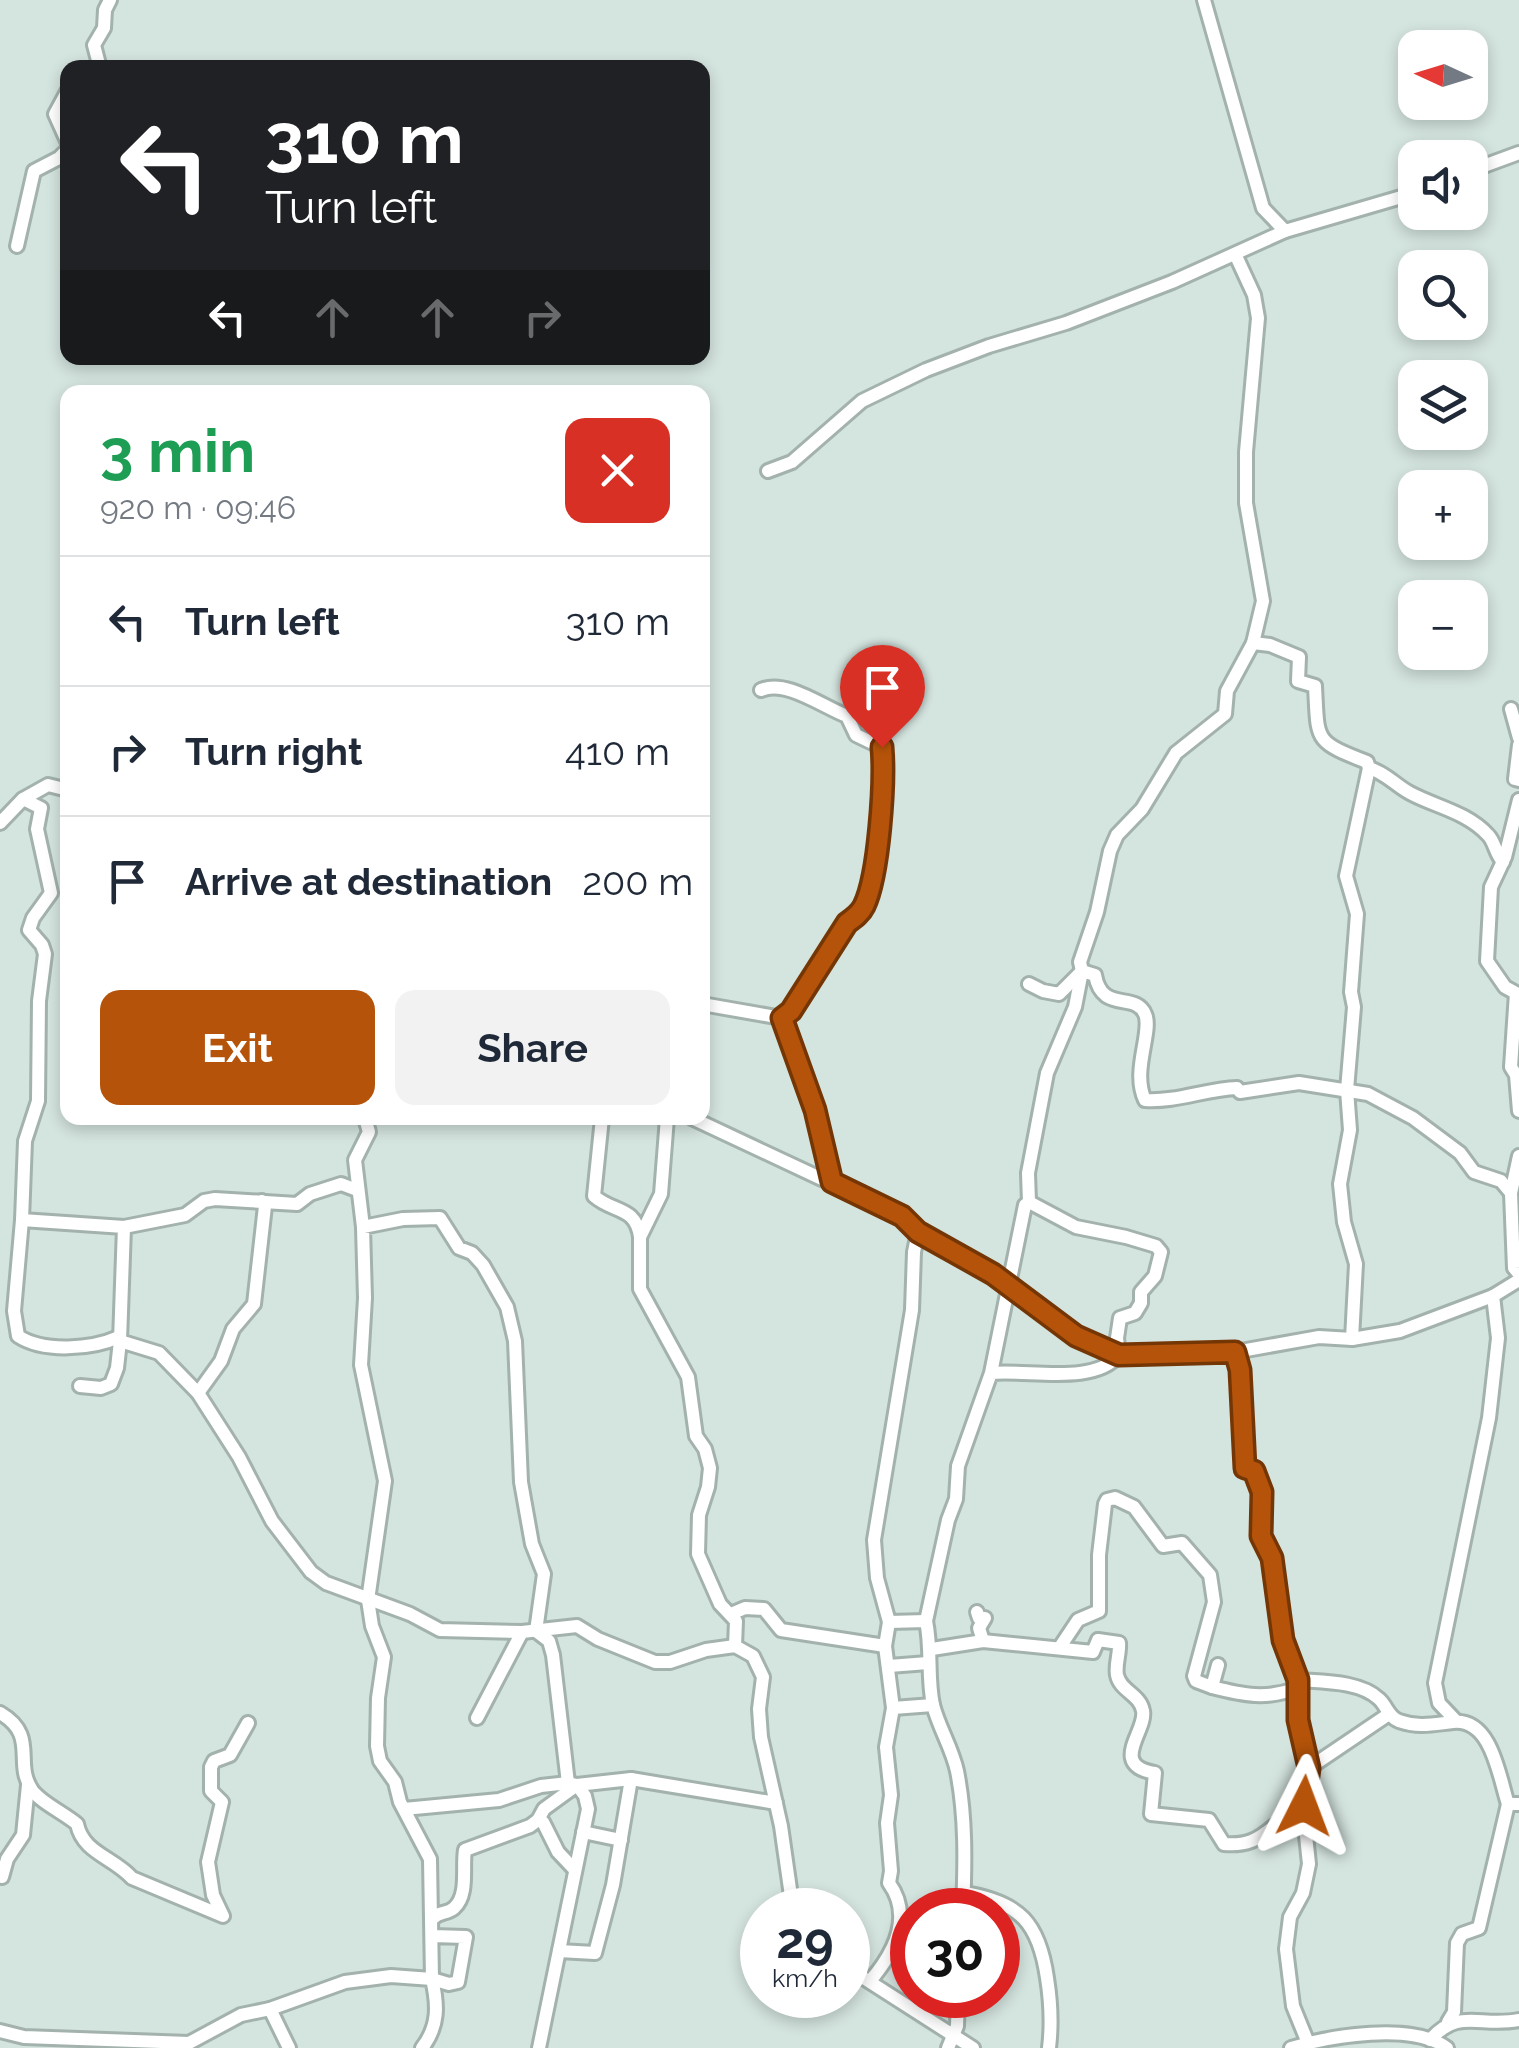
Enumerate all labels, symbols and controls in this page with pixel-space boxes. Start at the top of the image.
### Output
north arrow [1398,30,1488,120]
map controls [1398,30,1488,670]
text: 310 m [265,97,464,179]
icon: left [100,100,230,230]
button: sound [1398,140,1488,230]
text: Turn left [265,181,437,234]
button: search [1398,250,1488,340]
icon: left [200,290,255,345]
icon: ahead [305,290,360,345]
icon: ahead [410,290,465,345]
icon: right [515,290,570,345]
button: layers [1398,360,1488,450]
text: 3 min [100,416,255,486]
button: close [565,418,670,523]
button: + [1398,470,1488,560]
text: 920 m · 09:46 [100,489,296,526]
button: − [1398,580,1488,670]
icon: left [100,594,155,649]
text: Turn left [185,599,340,644]
text: 310 m [566,599,670,644]
pin [840,645,925,748]
icon: arrive [855,660,910,715]
icon: right [100,724,155,779]
text: Turn right [185,729,362,774]
text: 410 m [565,729,670,774]
icon: arrive [100,854,155,909]
text: Arrive at destination [185,859,552,904]
text: 200 m [582,859,693,904]
button: Exit [100,990,375,1105]
button: Share [395,990,670,1105]
position arrow [1252,1754,1356,1858]
speed limit sign: 30 [890,1888,1020,2018]
text: 29 [776,1911,834,1970]
text: km/h [772,1963,838,1993]

